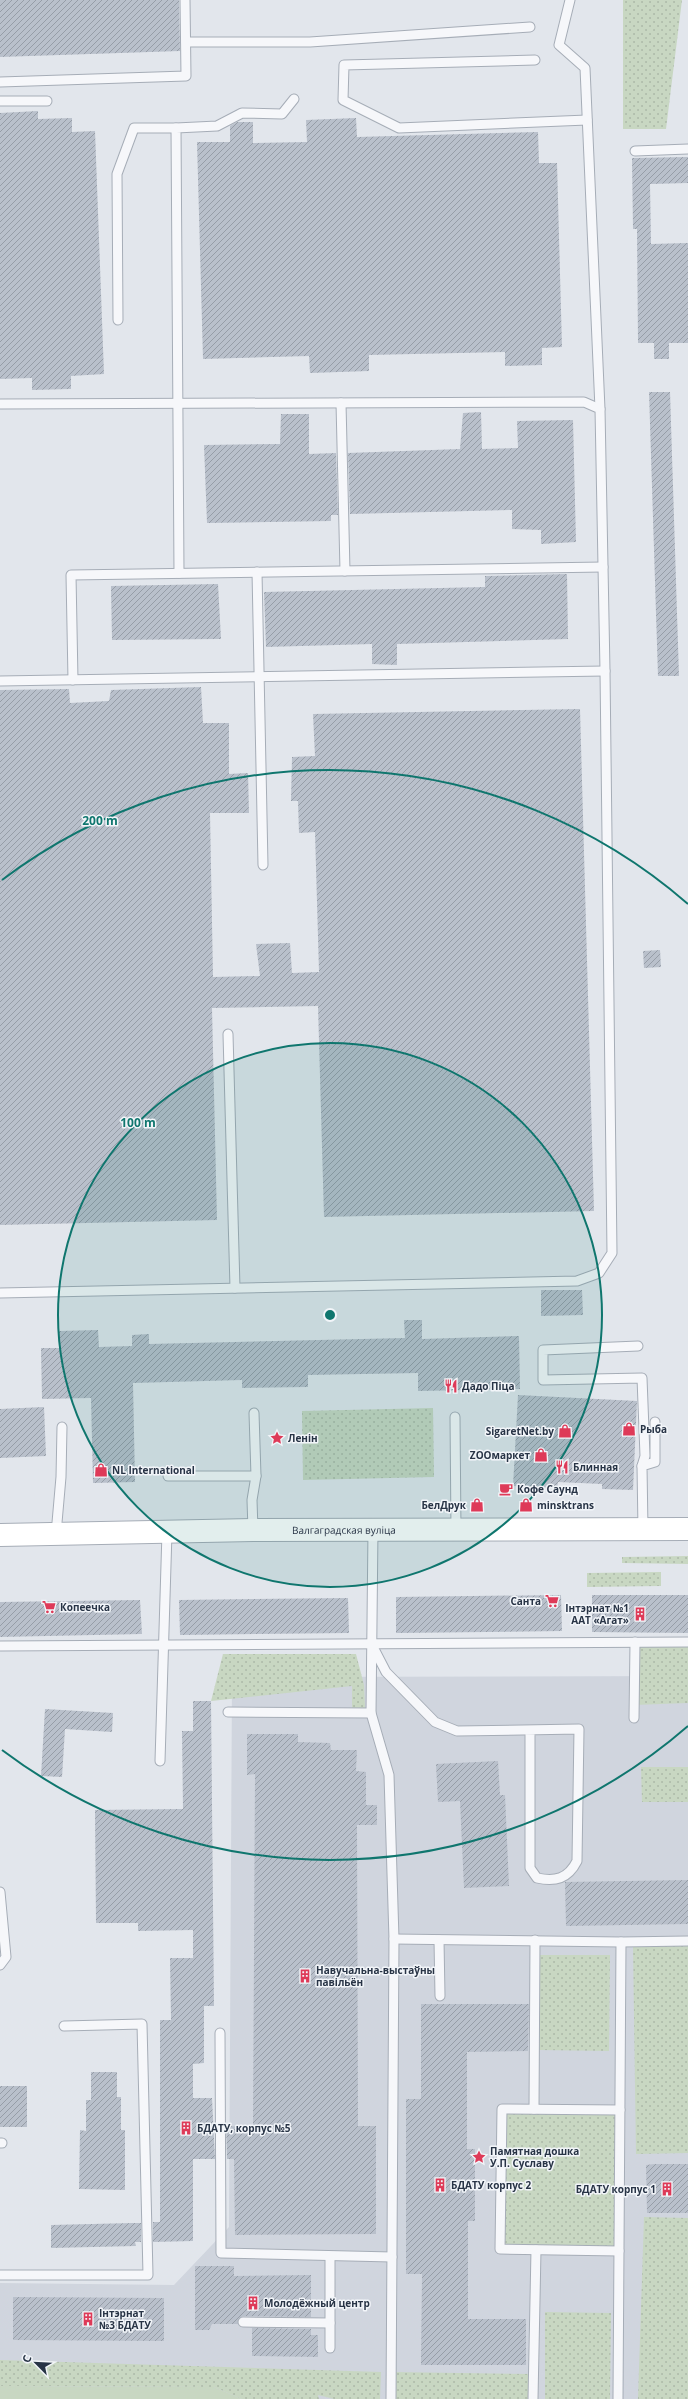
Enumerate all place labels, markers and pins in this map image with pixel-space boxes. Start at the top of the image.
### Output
centre of rings [323,1308,337,1322]
restaurant icon: Дадо Піца [443,1378,459,1394]
place label: Дадо Піца [462,1379,515,1393]
shop icon: Рыба [621,1421,637,1437]
place label: Рыба [640,1422,667,1436]
shop icon: SigaretNet.by [557,1423,573,1439]
place label: SigaretNet.by [486,1424,554,1438]
place icon: Ленін [269,1430,285,1446]
place label: Ленін [288,1431,318,1445]
shop icon: ZOOмаркет [533,1447,549,1463]
place label: ZOOмаркет [470,1448,530,1462]
restaurant icon: Блинная [554,1459,570,1475]
place label: Блинная [573,1460,618,1474]
shop icon: NL International [93,1462,109,1478]
place label: NL International [112,1463,195,1477]
cafe icon: Кофе Саунд [498,1481,514,1497]
place label: Кофе Саунд [517,1482,578,1496]
shop icon: БелДрук [469,1497,485,1513]
shop icon: minsktrans [518,1497,534,1513]
place label: БелДрук [421,1498,467,1512]
place label: minsktrans [537,1498,594,1512]
supermarket icon: Санта [544,1593,560,1609]
place label: Санта [510,1594,541,1608]
supermarket icon: Копеечка [41,1599,57,1615]
place label: Копеечка [60,1600,110,1614]
place label: Інтэрнат №1 ААТ «Агат» [565,1601,629,1627]
building icon: Інтэрнат №1 ААТ «Агат» [632,1606,648,1622]
place label: Навучальна-выстаўны павільён [316,1963,435,1989]
building icon: Навучальна-выстаўны павільён [297,1968,313,1984]
building icon: БДАТУ, корпус №5 [178,2120,194,2136]
place label: БДАТУ, корпус №5 [197,2121,291,2135]
place label: Памятная дошка У.П. Суславу [490,2144,579,2170]
place icon: Памятная дошка У.П. Суславу [471,2149,487,2165]
building icon: БДАТУ корпус 2 [432,2177,448,2193]
place label: БДАТУ корпус 2 [451,2178,532,2192]
building icon: БДАТУ корпус 1 [659,2181,675,2197]
place label: БДАТУ корпус 1 [576,2182,656,2196]
building icon: Молодёжный центр [245,2295,261,2311]
place label: Молодёжный центр [264,2296,370,2310]
place label: Інтэрнат №3 БДАТУ [99,2306,151,2332]
building icon: Інтэрнат №3 БДАТУ [80,2311,96,2327]

